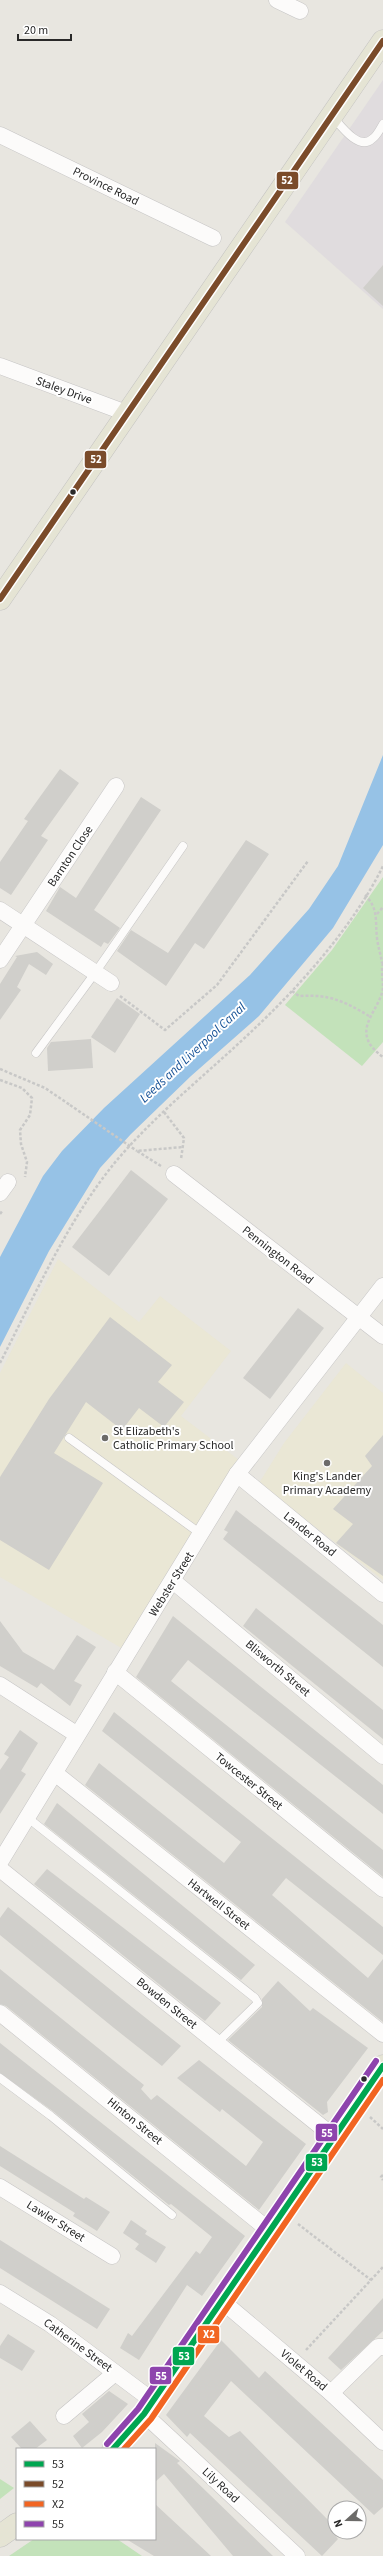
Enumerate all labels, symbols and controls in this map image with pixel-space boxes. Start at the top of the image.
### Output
scale bar [18,16,71,42]
text: 20 m [24,22,48,39]
street label: Province Road [70,163,142,210]
line badge: 52 [276,171,299,190]
text: 52 [281,173,293,188]
street label: Staley Drive [33,372,95,409]
line badge: 52 [84,450,107,469]
text: 52 [90,452,102,467]
unlabelled marker [68,487,78,497]
street label: Barnton Close [44,822,97,890]
water label: Leeds and Liverpool Canal [136,998,250,1107]
street label: Pennington Road [238,1222,317,1289]
place label: St Elizabeth's Catholic Primary School [113,1423,234,1454]
marker: St Elizabeth's Catholic Primary School [100,1433,110,1443]
marker: King's Lander Primary Academy [322,1458,332,1468]
place label: King's Lander Primary Academy [283,1468,372,1499]
street label: Lander Road [280,1508,340,1561]
street label: Webster Street [145,1549,198,1620]
street label: Blisworth Street [241,1636,314,1701]
street label: Towcester Street [211,1749,286,1814]
street label: Hartwell Street [184,1875,254,1934]
street label: Bowden Street [133,1974,201,2033]
unlabelled marker [359,2074,369,2084]
street label: Hinton Street [103,2094,166,2149]
line badge: 55 [315,2123,338,2142]
text: 55 [321,2126,333,2141]
line badge: 53 [305,2153,328,2172]
text: 53 [311,2155,323,2170]
street label: Lawler Street [23,2197,88,2246]
street label: Catherine Street [40,2315,116,2376]
line badge: X2 [197,2325,220,2344]
text: X2 [203,2327,215,2342]
line badge: 53 [172,2346,195,2366]
street label: Violet Road [276,2346,331,2395]
text: 53 [178,2349,190,2364]
line badge: 55 [149,2366,172,2385]
text: 55 [155,2369,167,2384]
legend [16,2448,156,2540]
text: 53 [52,2456,64,2473]
street label: Lily Road [198,2464,243,2507]
text: 52 [52,2476,64,2493]
text: X2 [52,2496,64,2513]
north arrow [327,2500,367,2540]
text: 55 [52,2516,64,2533]
text: N [330,2517,346,2530]

